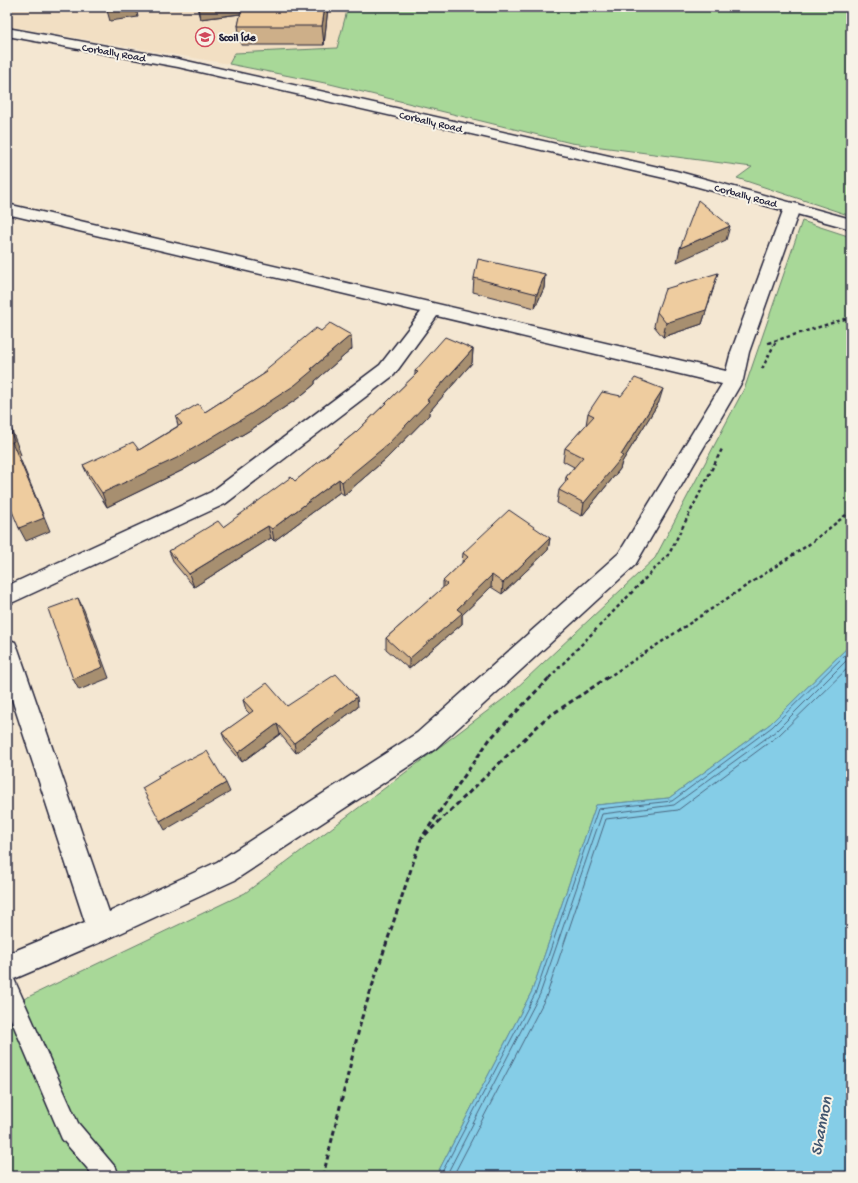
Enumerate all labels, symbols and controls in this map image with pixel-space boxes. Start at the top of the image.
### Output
school or university icon: Scoil Íde [194,26,216,48]
place label: Scoil Íde [219,31,257,45]
street label: Corbally Road [81,42,148,66]
street label: Corbally Road [398,110,465,136]
street label: Corbally Road [713,183,780,211]
water label: Shannon [807,1095,839,1158]

